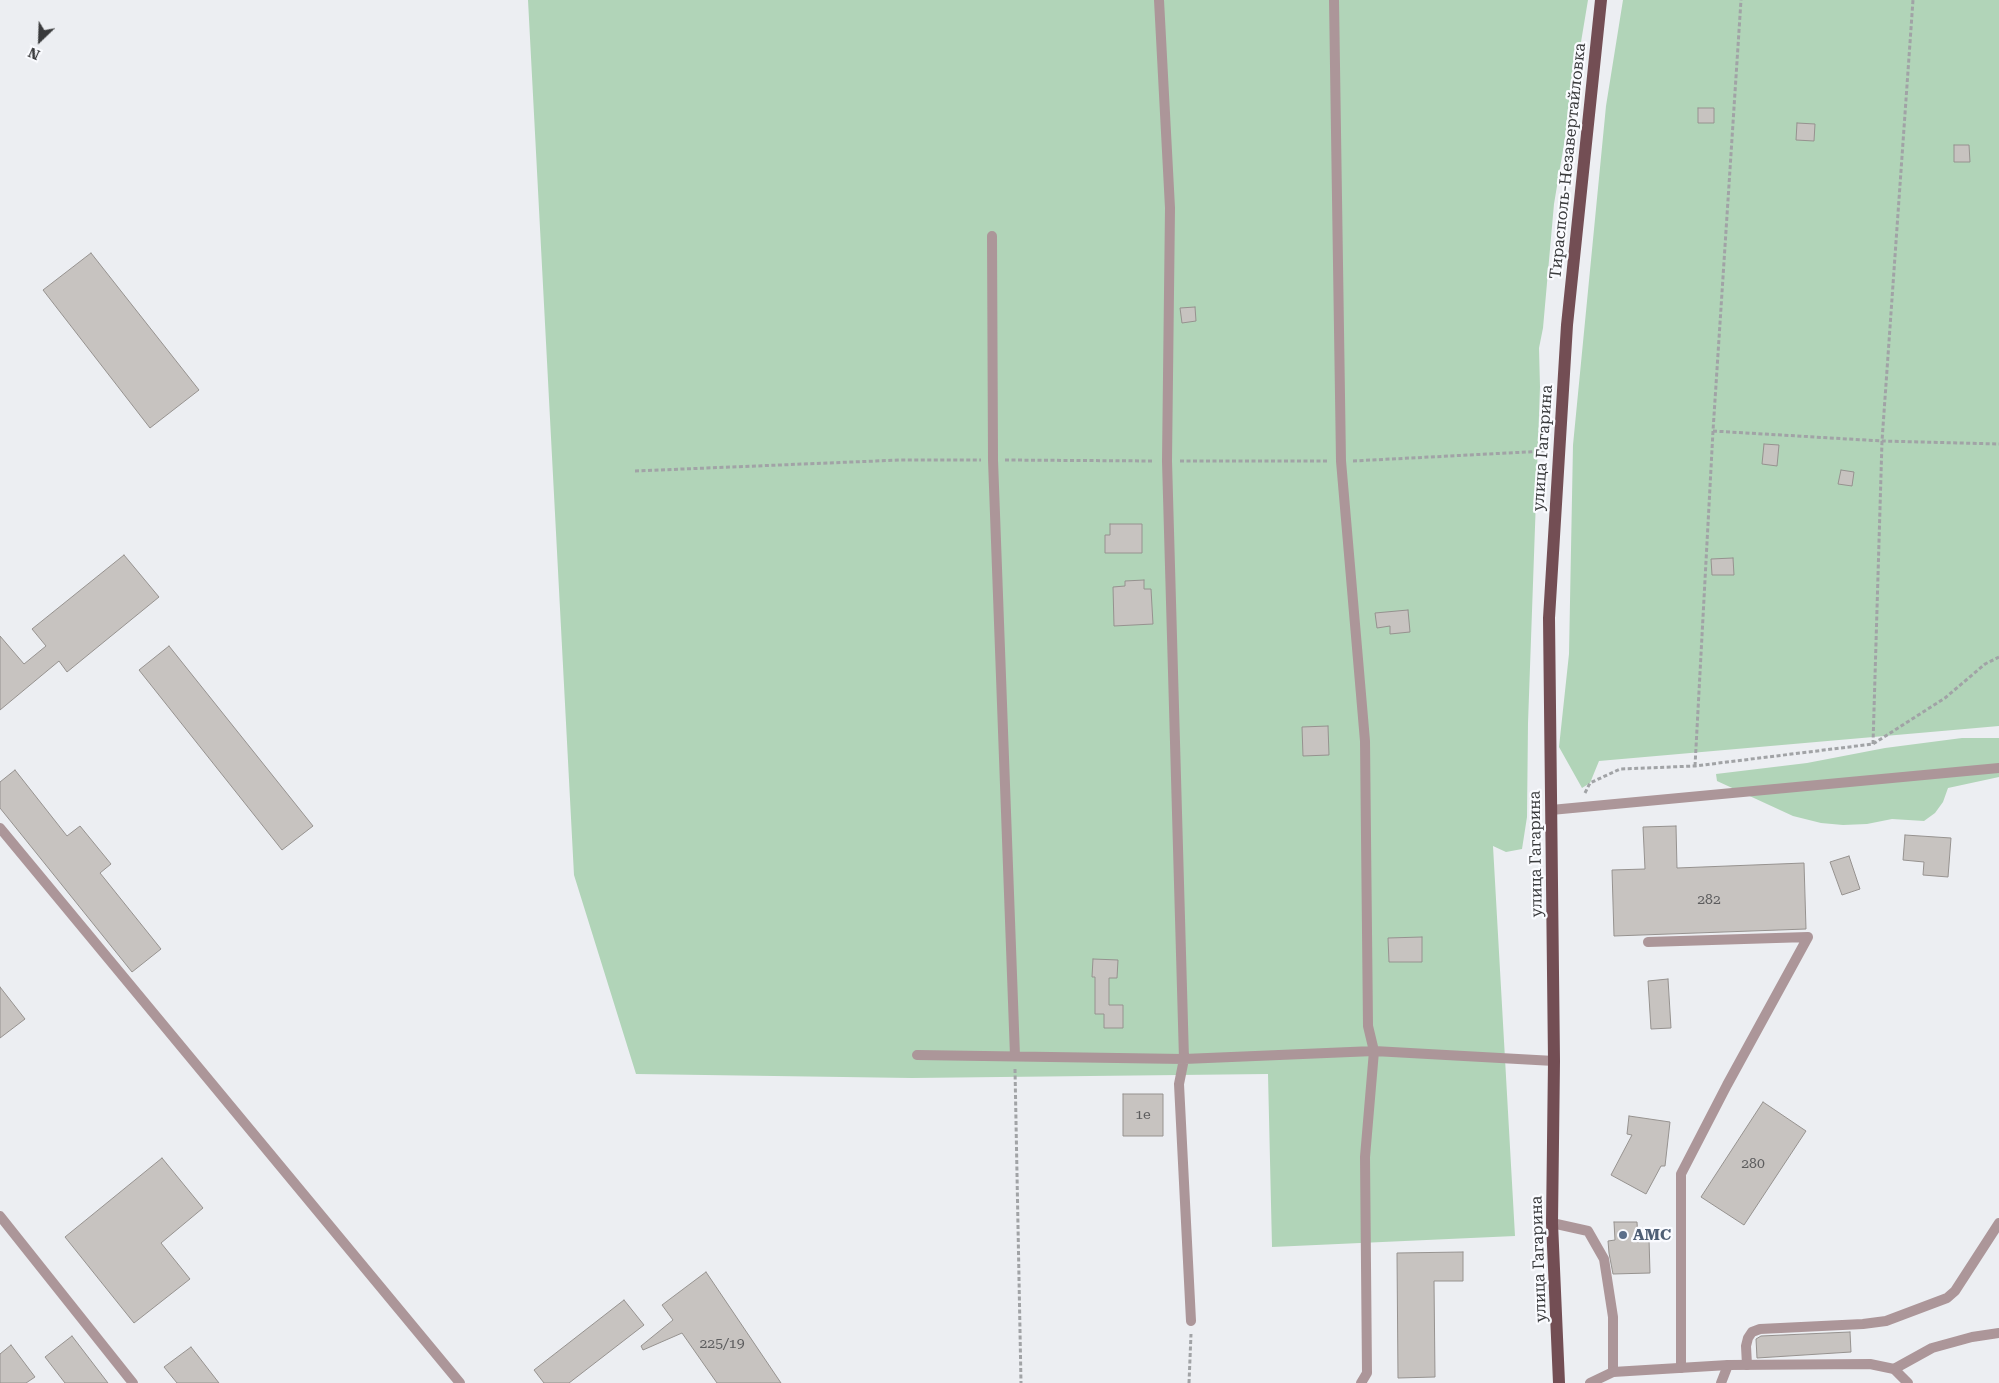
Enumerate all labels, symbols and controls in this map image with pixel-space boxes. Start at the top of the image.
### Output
north arrow [15,15,65,65]
street label: Тирасполь-Незавертайловка [1546,42,1590,280]
text: N [26,44,42,63]
street label: улица Гагарина [1529,384,1557,512]
street label: улица Гагарина [1525,790,1547,918]
house number: 282 [1697,892,1721,908]
house number: 1е [1135,1107,1151,1123]
house number: 280 [1741,1156,1765,1172]
street label: улица Гагарина [1527,1195,1551,1323]
place label: AMC [1633,1225,1671,1245]
marker: AMC [1617,1229,1629,1241]
house number: 225/19 [699,1336,745,1352]

